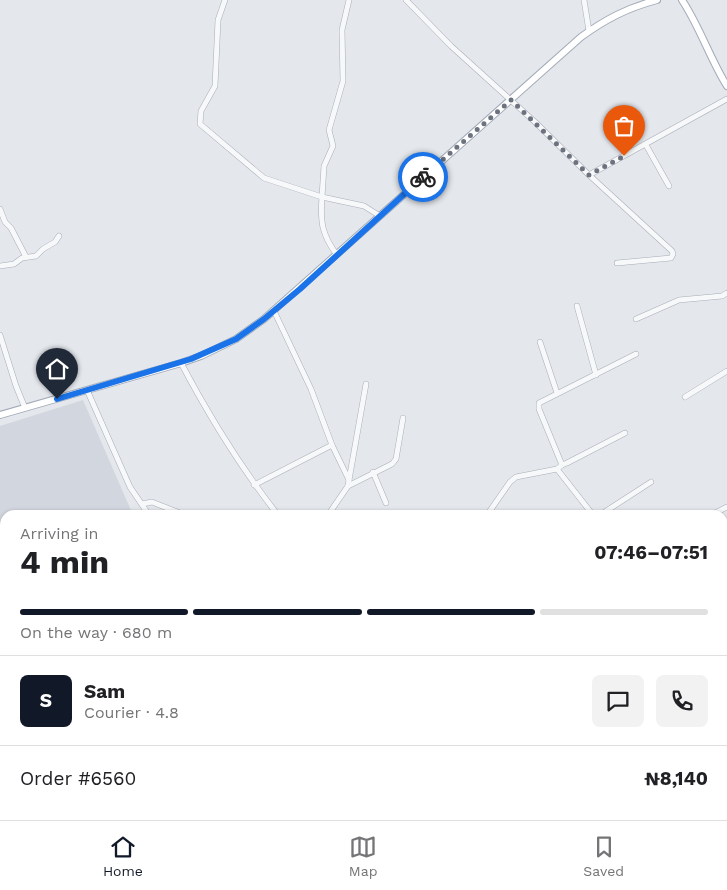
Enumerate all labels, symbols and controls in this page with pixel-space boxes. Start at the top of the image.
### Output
pin [603,105,645,156]
icon: bag [610,112,638,140]
courier [398,152,448,202]
icon: bike [409,163,437,191]
pin [36,348,78,399]
icon: home [43,355,71,383]
text: Arriving in [20,524,98,543]
text: 07:46–07:51 [594,541,708,564]
text: 4 min [20,543,109,581]
text: On the way · 680 m [20,623,172,642]
button: chat [592,675,644,727]
button: phone [656,675,708,727]
text: Sam [84,680,125,703]
text: S [40,689,52,712]
text: Courier · 4.8 [84,703,179,722]
text: Order #6560 [20,767,136,790]
text: ₦8,140 [644,767,708,790]
tab: Home [103,833,143,879]
tab: Map [349,833,377,879]
tab: Saved [583,833,624,879]

